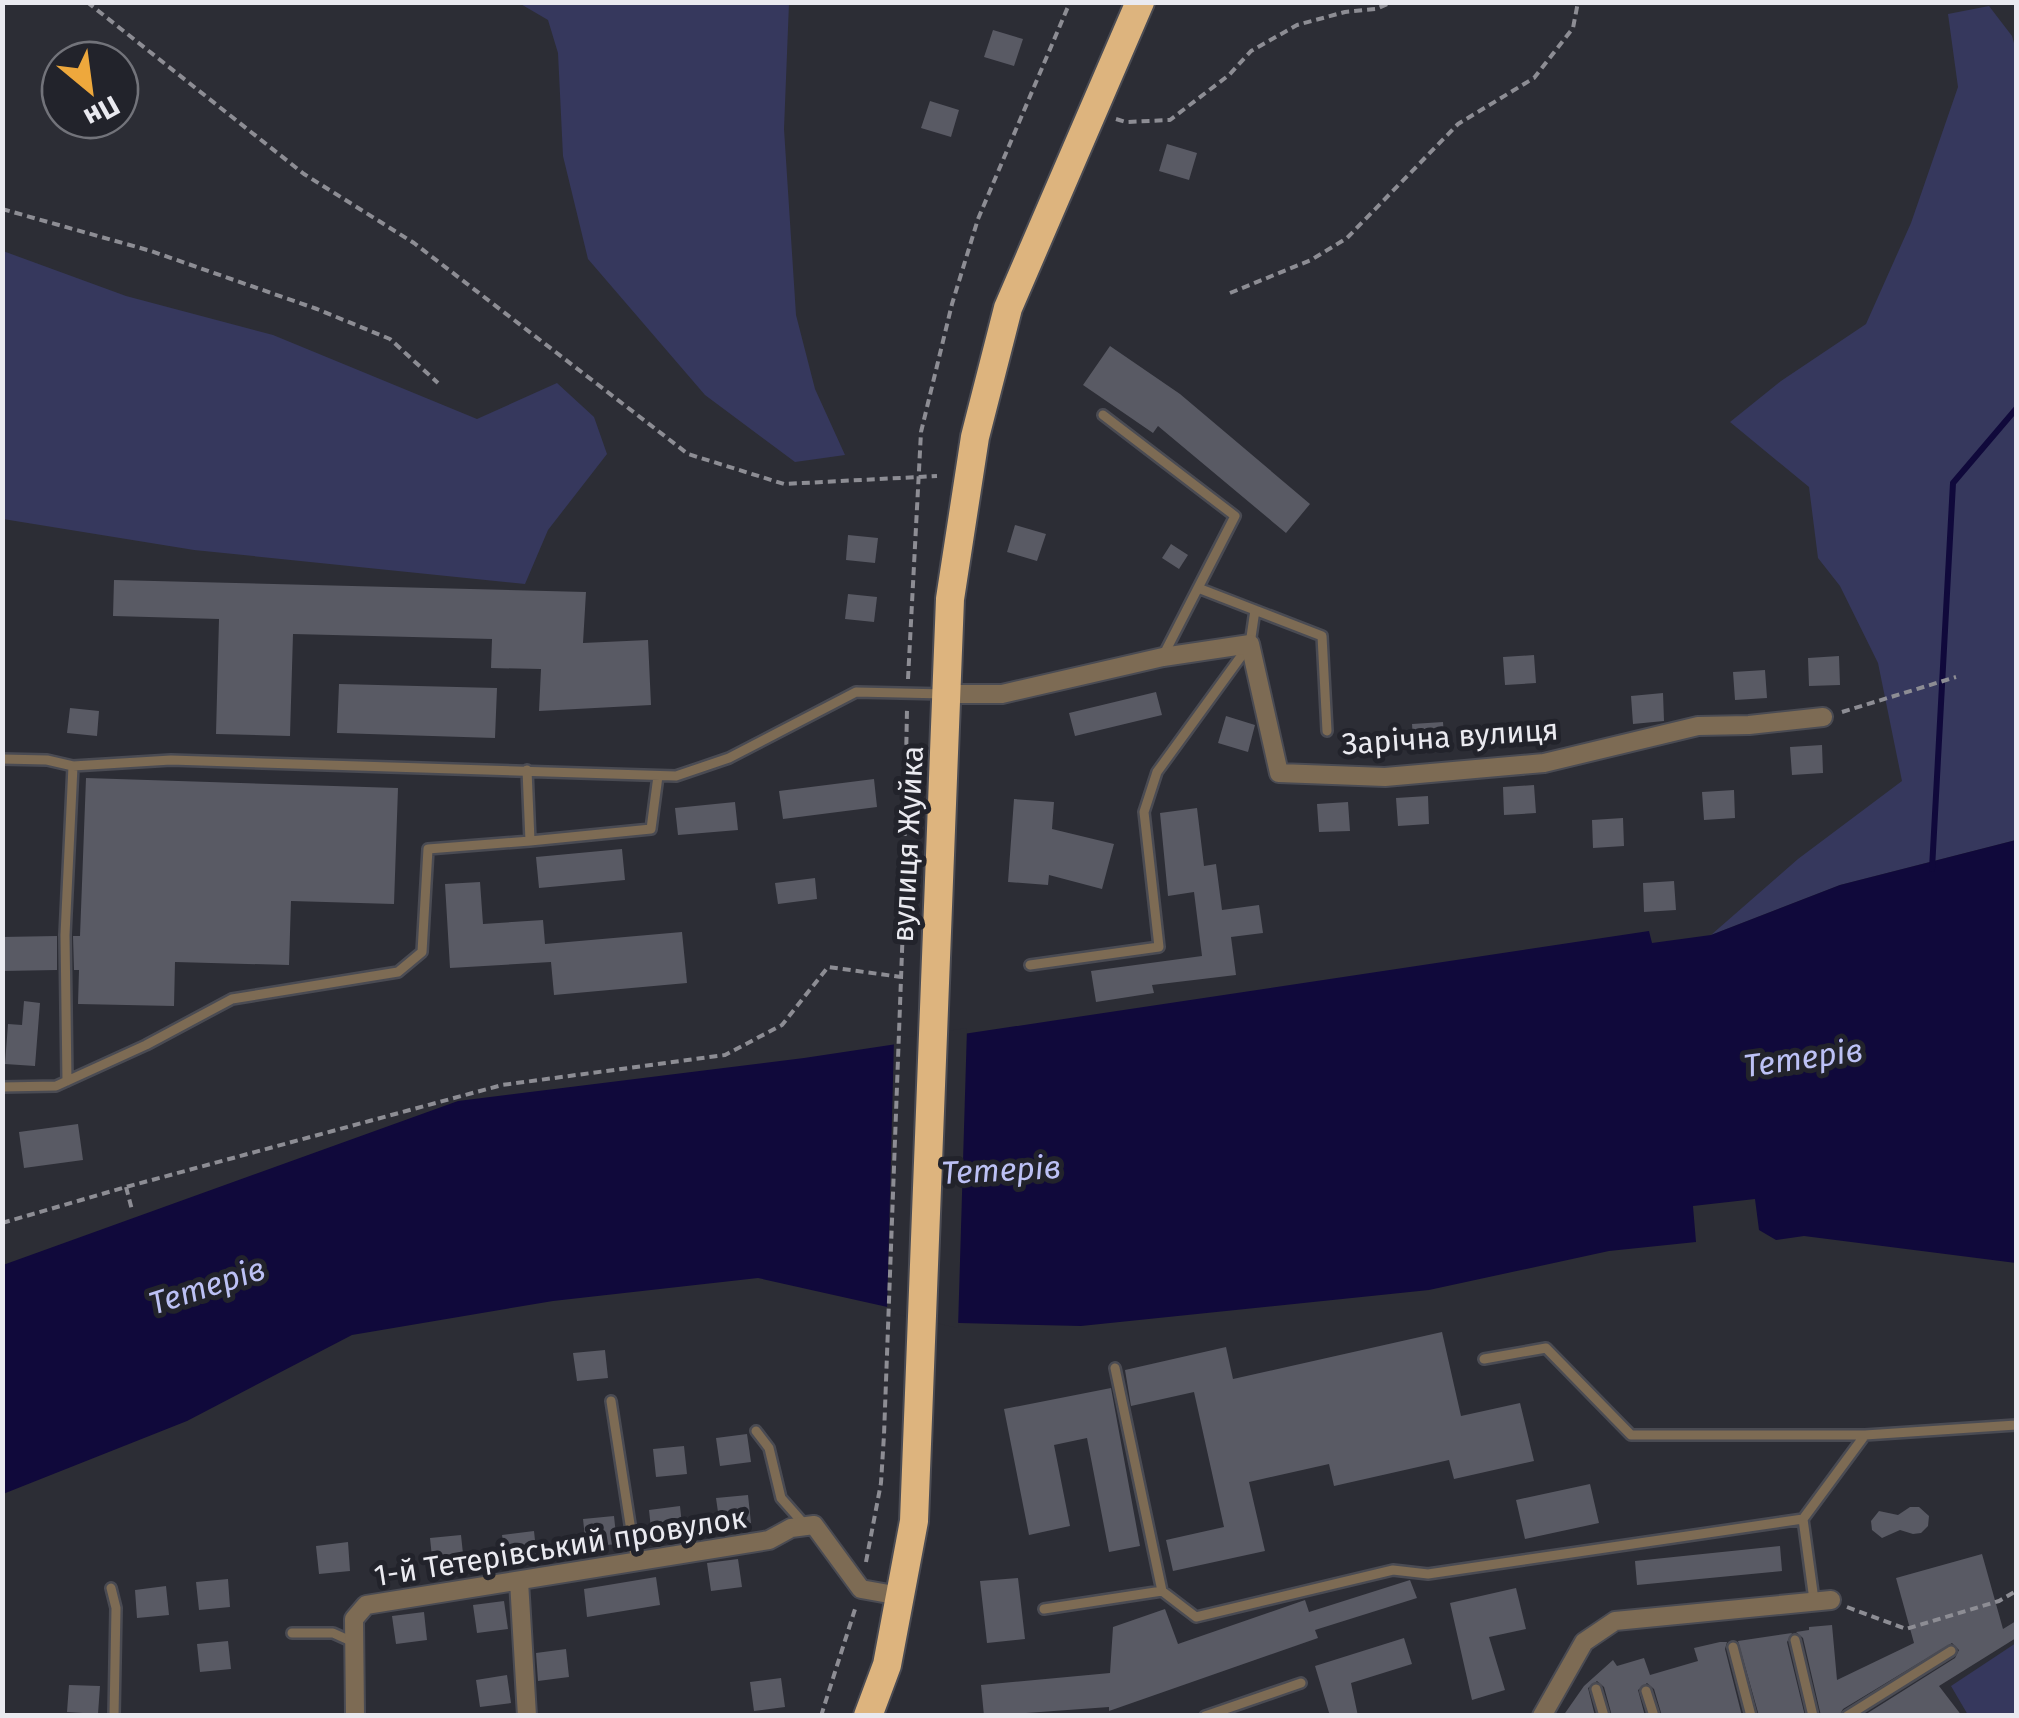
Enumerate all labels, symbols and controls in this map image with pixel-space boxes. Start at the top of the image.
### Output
north arrow [40,40,140,140]
text: Пн [79,89,125,134]
street label: Зарічна вулиця [1340,711,1560,763]
street label: вулиця Жуйка [885,745,931,943]
water label: Тетерів [1741,1031,1865,1085]
water label: Тетерів [940,1148,1062,1192]
water label: Тетерів [144,1249,270,1323]
street label: 1-й Тетерівський провулок [371,1500,749,1594]

